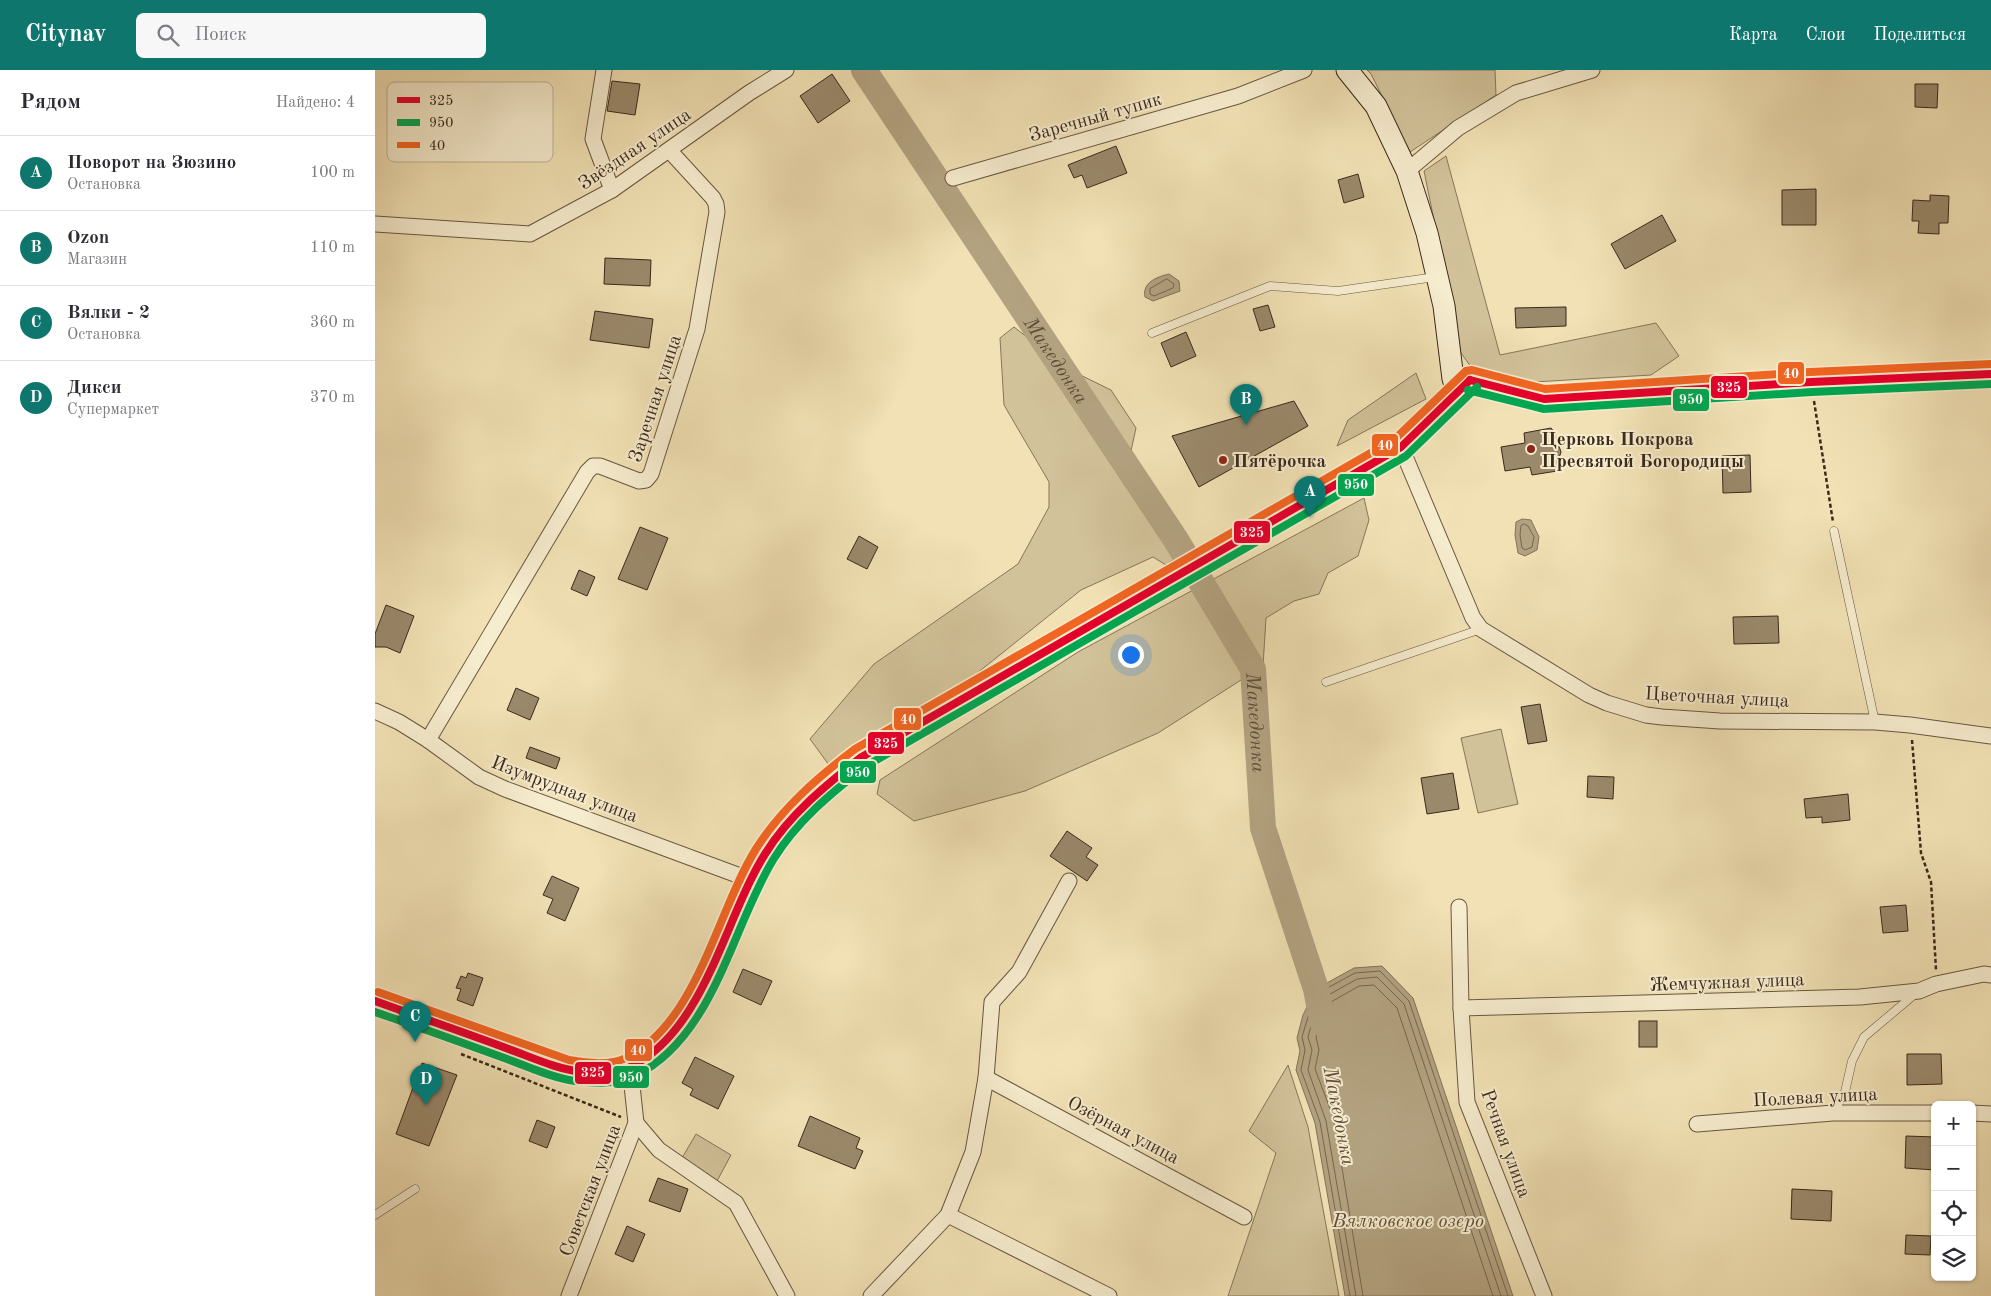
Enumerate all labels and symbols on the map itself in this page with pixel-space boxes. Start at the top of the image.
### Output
legend [387,82,553,162]
street label: Заречный тупик [1027,90,1165,146]
text: 325 [429,94,453,108]
street label: Звёздная улица [576,105,695,195]
text: 950 [429,116,453,130]
text: 40 [429,139,445,153]
water label: Македонка [1018,313,1091,408]
street label: Заречная улица [627,332,686,465]
line badge: 40 [1777,361,1805,385]
text: 40 [1783,367,1799,381]
line badge: 325 [1710,375,1748,399]
text: 325 [1717,381,1741,395]
pin: B [1230,384,1262,425]
line badge: 950 [1672,388,1710,412]
text: 950 [1679,393,1703,407]
place label: Церковь Покрова Пресвятой Богородицы [1541,431,1744,472]
line badge: 40 [1371,433,1399,457]
text: 40 [1377,439,1393,453]
marker: Церковь Покрова Пресвятой Богородицы [1525,443,1537,455]
place label: Пятёрочка [1233,453,1327,472]
marker: Пятёрочка [1217,454,1229,466]
line badge: 950 [1337,473,1375,497]
pin: A [1294,476,1326,517]
text: 950 [1344,478,1368,492]
line badge: 325 [1233,520,1271,544]
text: 325 [1240,526,1264,540]
your location [1118,642,1144,668]
water label: Македонка [1241,671,1268,773]
street label: Цветочная улица [1644,685,1790,712]
line badge: 40 [893,707,922,731]
text: 40 [900,713,916,727]
line badge: 325 [867,731,905,755]
text: 325 [874,737,898,751]
street label: Изумрудная улица [488,754,641,827]
line badge: 950 [839,760,877,784]
text: 950 [846,766,870,780]
street label: Жемчужная улица [1649,971,1806,996]
pin: C [399,1001,431,1042]
line badge: 40 [624,1038,653,1062]
text: 40 [630,1044,646,1058]
line badge: 325 [574,1061,612,1085]
pin: D [410,1064,442,1105]
water label: Македонка [1318,1064,1357,1168]
line badge: 950 [612,1065,650,1089]
text: 325 [581,1066,605,1080]
text: 950 [619,1071,643,1085]
street label: Полевая улица [1752,1086,1879,1111]
street label: Речная улица [1476,1087,1533,1201]
street label: Озёрная улица [1064,1094,1182,1169]
street label: Советская улица [557,1122,626,1260]
water label: Вялковское озеро [1331,1212,1484,1232]

